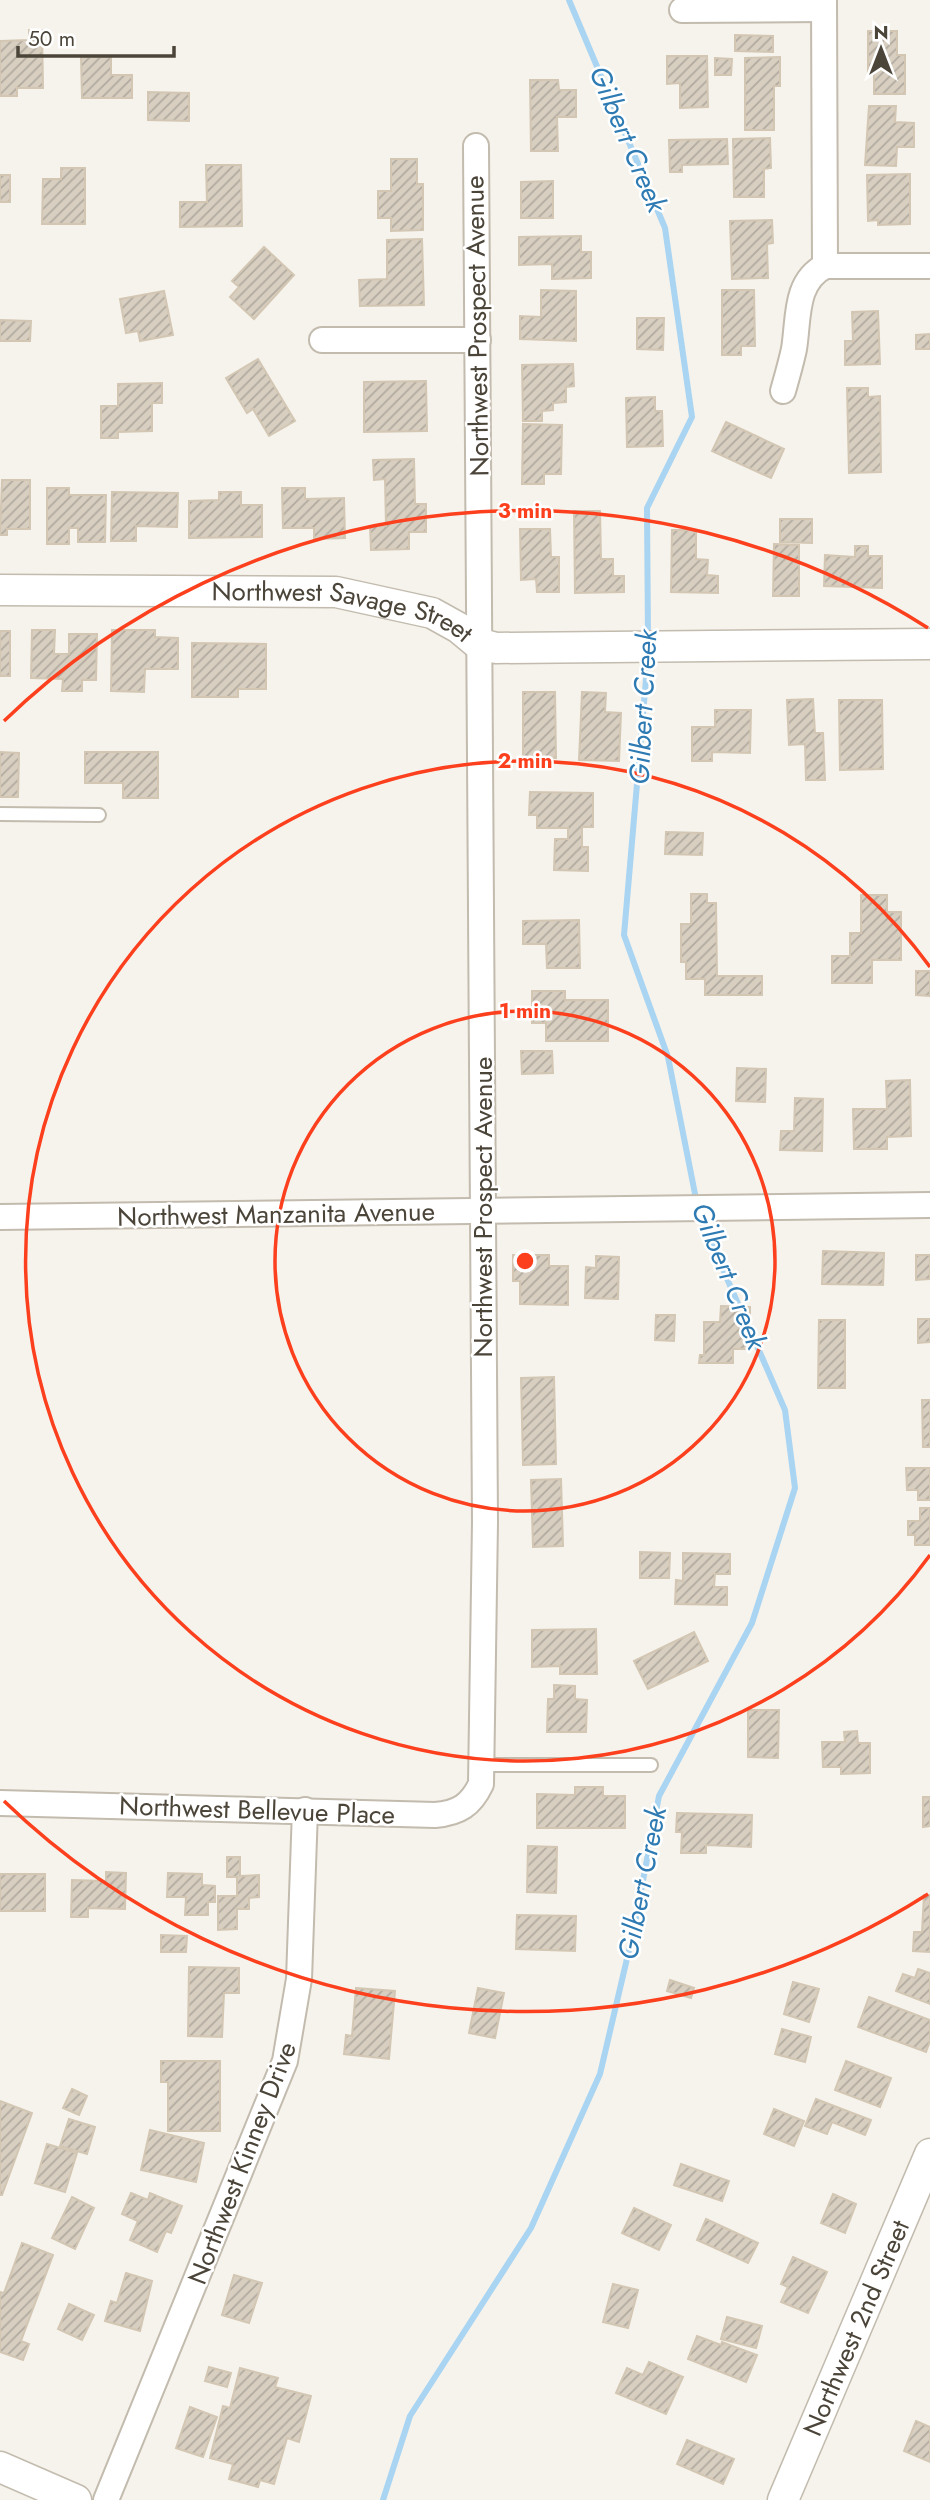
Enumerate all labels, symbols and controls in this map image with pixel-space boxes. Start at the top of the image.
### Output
scale bar [18,14,173,58]
north arrow [846,14,916,84]
text: N [873,19,889,46]
text: 50 m [28,24,75,54]
water label: Gilbert Creek [579,59,678,220]
street label: Northwest Prospect Avenue [455,175,499,477]
text: 3 min [498,496,552,526]
street label: Northwest Savage Street [211,572,482,652]
water label: Gilbert Creek [618,627,668,786]
text: 2 min [497,746,553,776]
text: 1 min [499,996,551,1026]
street label: Northwest Prospect Avenue [464,1057,502,1357]
street label: Northwest Manzanita Avenue [117,1192,435,1236]
water label: Gilbert Creek [681,1196,778,1357]
centre of rings [513,1249,537,1273]
street label: Northwest Bellevue Place [118,1786,396,1834]
water label: Gilbert Creek [607,1802,677,1963]
street label: Northwest Kinney Drive [178,2036,306,2290]
street label: Northwest 2nd Street [793,2213,919,2442]

